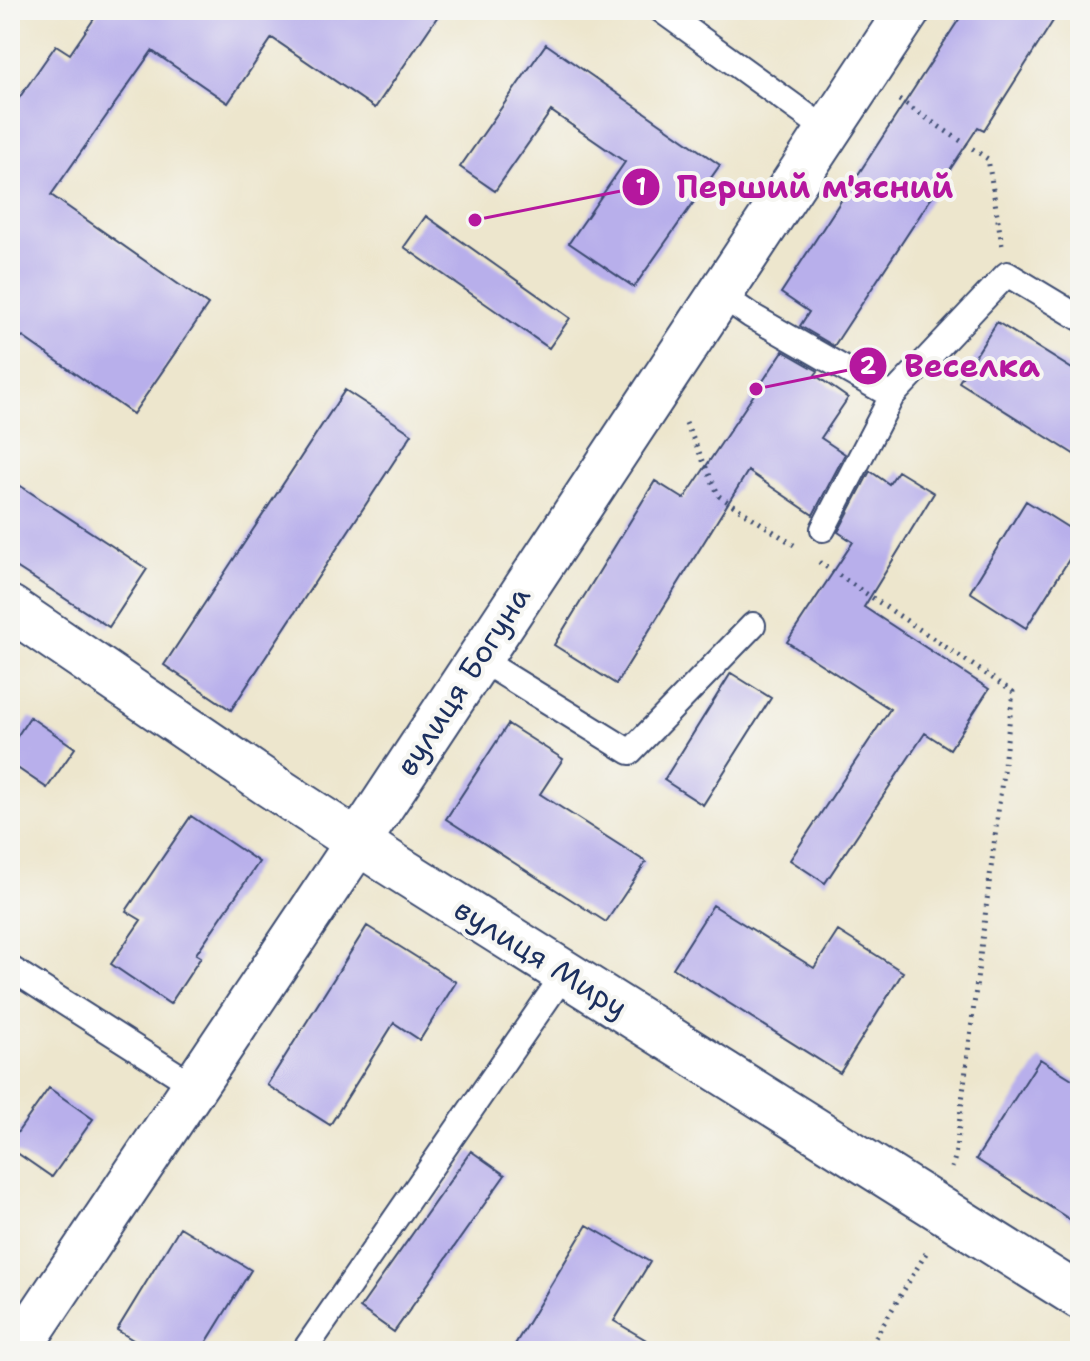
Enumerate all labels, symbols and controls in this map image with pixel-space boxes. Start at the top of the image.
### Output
callout: Перший м'ясний [621,159,970,215]
text: Перший м'ясний [677,165,953,208]
text: 1 [636,171,646,203]
callout: Веселка [848,338,1056,394]
text: Веселка [904,344,1040,387]
text: 2 [860,350,877,382]
street label: вулиця Богуна [386,578,540,784]
street label: вулиця Миру [447,888,635,1028]

